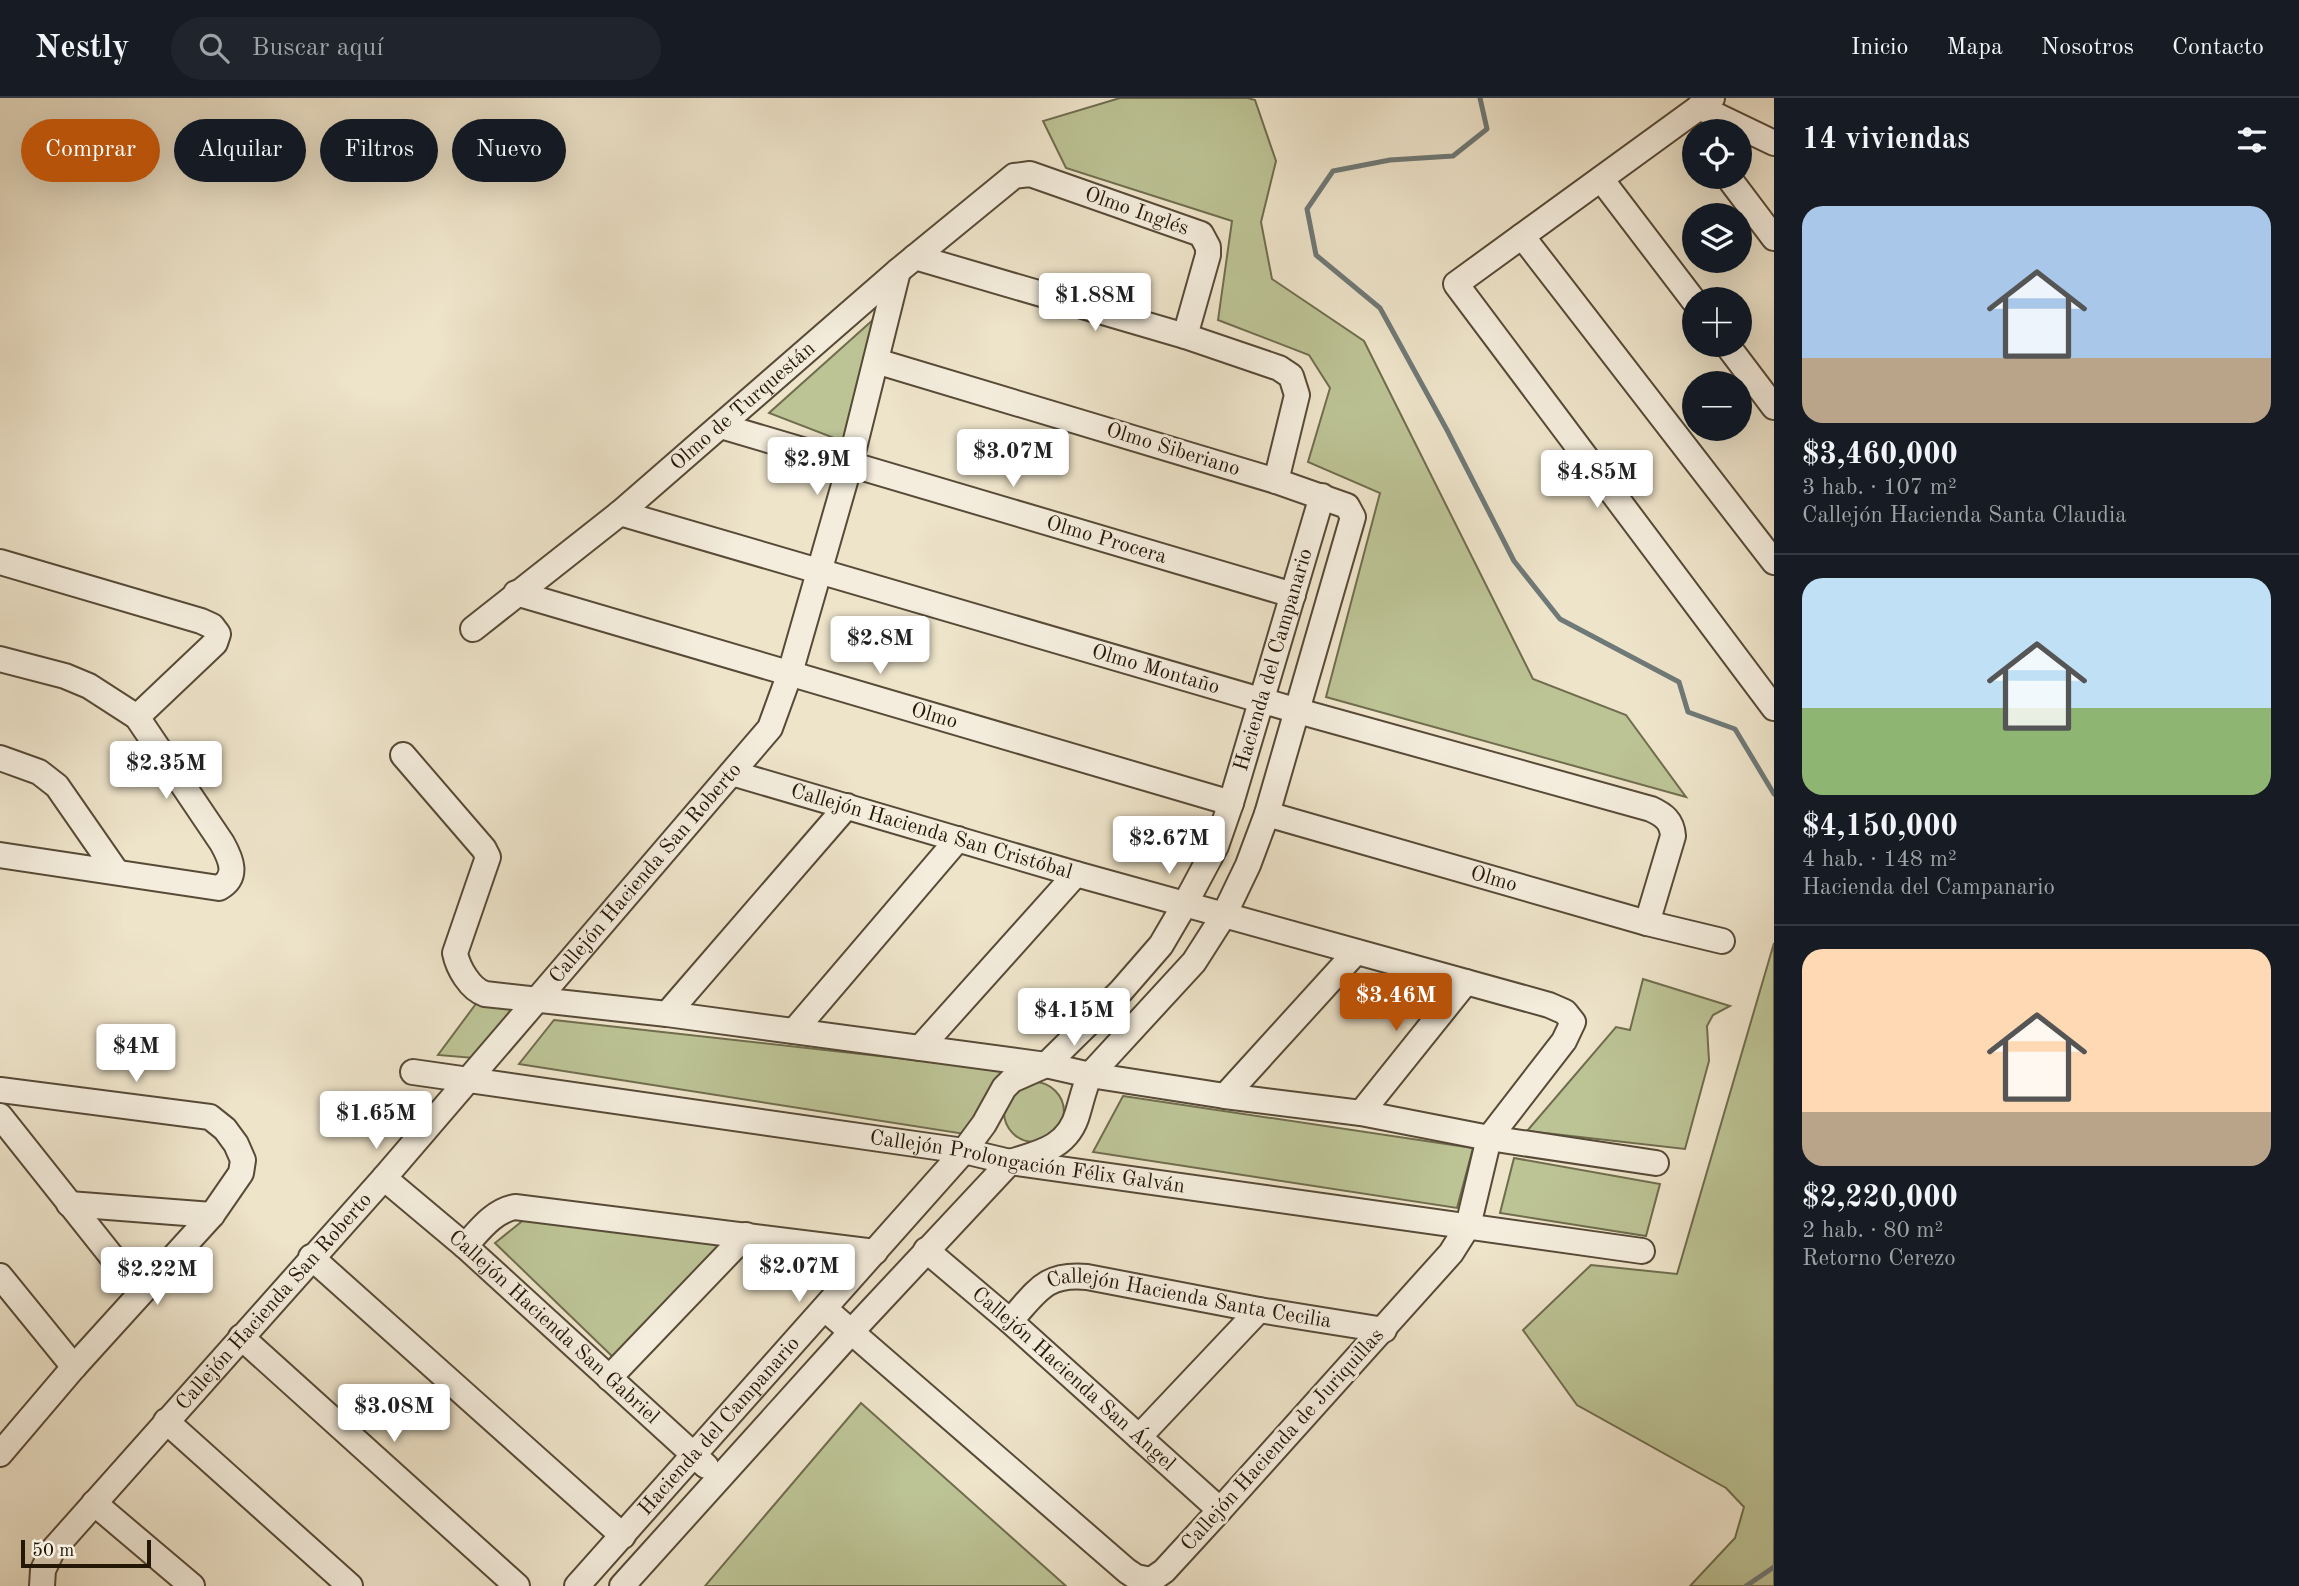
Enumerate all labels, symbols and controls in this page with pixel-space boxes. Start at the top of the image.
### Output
search box [171,17,661,80]
icon: search [195,29,233,67]
text: Nestly [35,32,129,65]
text: Buscar aquí [251,35,383,61]
text: Inicio [1851,36,1909,60]
text: Mapa [1947,36,2003,60]
text: Nosotros [2041,36,2134,60]
text: Contacto [2172,36,2264,60]
chip: Comprar [21,119,160,182]
chip: Alquilar [174,119,306,182]
chip: Filtros [320,119,438,182]
chip: Nuevo [452,119,566,182]
map controls [1682,119,1752,441]
button: locate [1682,119,1752,189]
icon: filters [2233,121,2271,159]
text: 14 viviendas [1802,125,1970,155]
street label: Olmo Inglés [1082,184,1192,239]
button: layers [1682,203,1752,273]
icon: home [1974,251,2100,377]
pin: $1.88M [1038,274,1152,333]
text: $1.88M [1055,284,1135,307]
button: + [1682,287,1752,357]
street label: Olmo de Turquestán [666,338,819,475]
button: − [1682,371,1752,441]
street label: Olmo Siberiano [1104,420,1242,480]
pin: $3.07M [956,430,1070,489]
pin: $2.9M [768,438,866,497]
text: $3.07M [973,440,1053,463]
text: $3,460,000 [1802,440,1958,470]
text: $2.9M [784,448,850,471]
pin: $4.85M [1540,450,1654,510]
text: $4.85M [1557,461,1637,484]
text: 3 hab. · 107 m² [1802,476,1957,499]
text: Callejón Hacienda Santa Claudia [1802,504,2127,527]
street label: Olmo Procera [1044,512,1169,568]
street label: Hacienda del Campanario [1231,546,1316,774]
pin: $2.8M [831,616,929,676]
icon: home [1974,623,2100,749]
text: $2.8M [847,627,913,650]
street label: Olmo Montaño [1089,641,1222,698]
street label: Olmo [909,699,960,733]
pin: $2.35M [109,742,223,801]
text: $2.35M [126,752,206,775]
street label: Callejón Hacienda San Roberto [545,759,746,987]
street label: Callejón Hacienda San Cristóbal [788,780,1075,883]
text: $4,150,000 [1802,812,1958,842]
pin: $2.67M [1112,816,1226,876]
text: $2.67M [1129,827,1209,850]
text: 4 hab. · 148 m² [1802,848,1957,871]
street label: Olmo [1468,862,1520,896]
text: Hacienda del Campanario [1802,876,2055,899]
pin: $3.46M [1339,974,1453,1033]
text: $3.46M [1356,984,1436,1007]
pin: $4.15M [1017,988,1131,1048]
icon: home [1974,994,2100,1120]
text: $4.15M [1034,999,1114,1022]
pin: $4M [102,1024,170,1084]
text: $4M [112,1035,160,1058]
pin: $1.65M [319,1091,433,1151]
text: $1.65M [336,1102,416,1125]
street label: Callejón Prolongación Félix Galván [868,1127,1186,1197]
text: $2,220,000 [1802,1183,1958,1213]
street label: Callejón Hacienda San Roberto [172,1189,376,1414]
text: 2 hab. · 80 m² [1802,1219,1943,1242]
street label: Callejón Hacienda San Gabriel [444,1226,663,1428]
pin: $2.07M [742,1244,856,1304]
text: Retorno Cerezo [1802,1247,1956,1270]
pin: $2.22M [100,1248,214,1307]
text: $2.07M [759,1255,839,1278]
text: $2.22M [117,1258,197,1281]
street label: Callejón Hacienda Santa Cecilia [1044,1266,1333,1332]
street label: Callejón Hacienda San Ángel [968,1283,1180,1475]
street label: Callejón Hacienda de Juriquillas [1178,1325,1388,1555]
street label: Hacienda del Campanario [635,1333,804,1519]
pin: $3.08M [337,1384,451,1444]
text: $3.08M [354,1395,434,1418]
scale bar [21,1537,150,1569]
text: 50 m [32,1542,74,1561]

